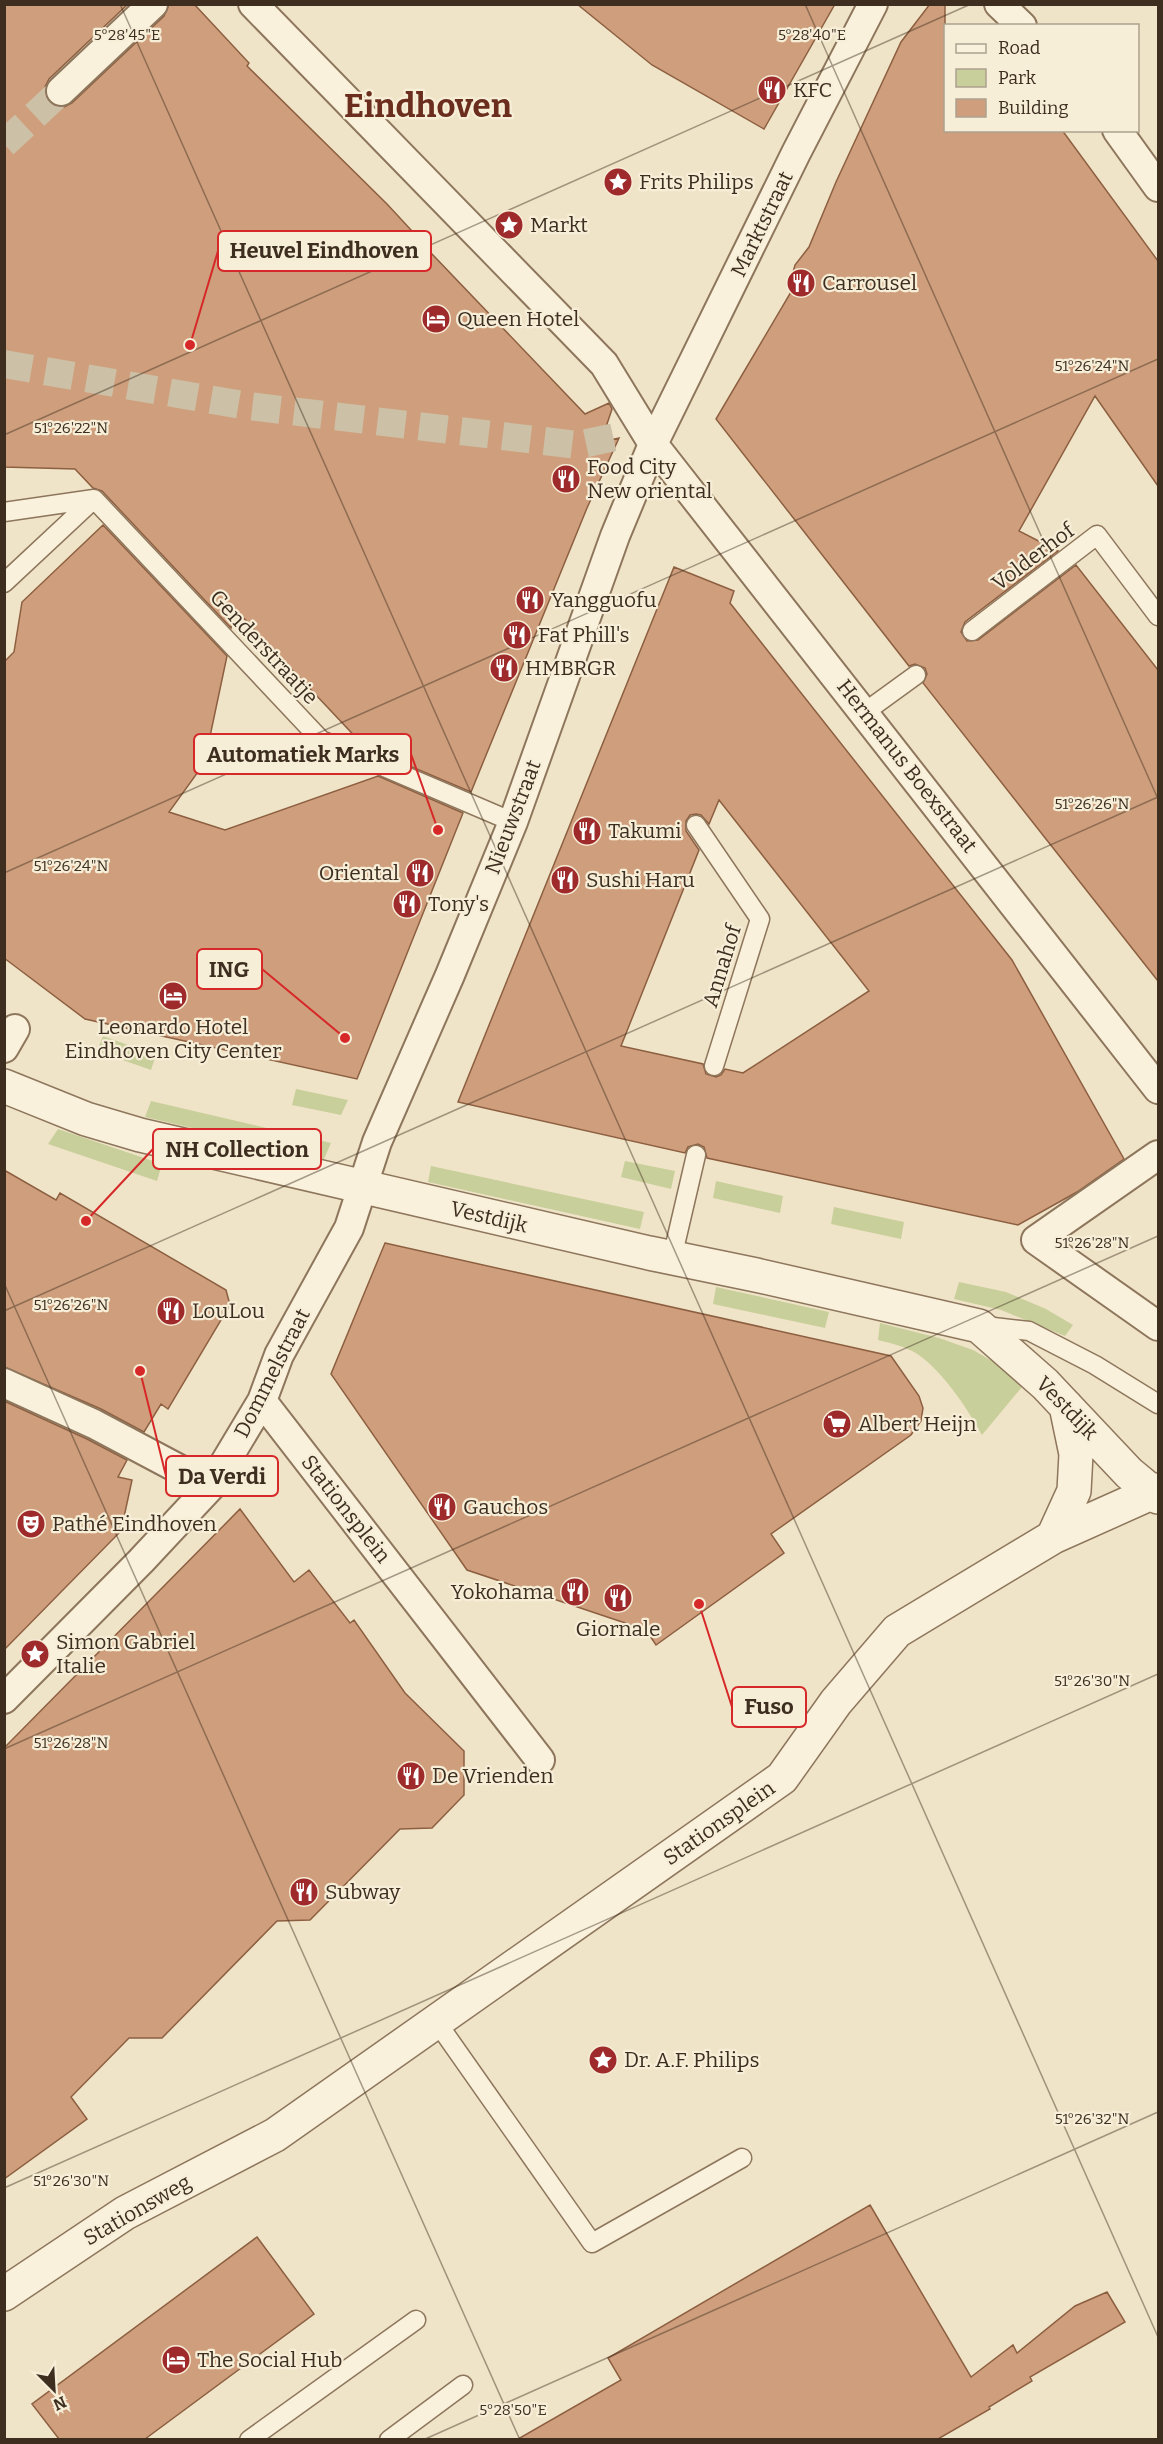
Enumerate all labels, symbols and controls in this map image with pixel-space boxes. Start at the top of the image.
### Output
legend [944,24,1139,132]
text: 5°28'45"E [94,26,160,44]
text: 5°28'40"E [778,26,846,44]
text: Road [998,37,1041,59]
text: Park [998,67,1037,89]
restaurant icon: KFC [756,74,788,106]
place label: KFC [793,77,832,103]
district label: Eindhoven [344,86,512,126]
text: Building [998,97,1069,119]
place icon: Frits Philips [602,166,634,198]
street label: Marktstraat [725,166,799,281]
place label: Frits Philips [639,169,754,195]
place icon: Markt [493,209,525,241]
place label: Markt [530,212,588,238]
callout: Heuvel Eindhoven [218,231,431,271]
text: Heuvel Eindhoven [229,237,419,264]
restaurant icon: Carrousel [785,267,817,299]
place label: Carrousel [822,270,917,296]
hotel icon: Queen Hotel [420,303,452,335]
place label: Queen Hotel [457,306,579,332]
text: 51°26'24"N [1055,357,1130,375]
text: 51°26'22"N [34,419,108,437]
place label: Food City New oriental [587,454,712,504]
restaurant icon: Food City New oriental [550,463,582,495]
street label: Volderhof [987,517,1081,596]
street label: Genderstraatje [204,584,324,710]
restaurant icon: Yangguofu [514,584,546,616]
place label: Yangguofu [551,587,656,613]
restaurant icon: Fat Phill's [501,619,533,651]
place label: Fat Phill's [538,622,630,648]
restaurant icon: HMBRGR [488,652,520,684]
place label: HMBRGR [525,655,616,681]
street label: Hermanus Boexstraat [831,674,983,858]
callout: Automatiek Marks [194,734,411,774]
text: Automatiek Marks [207,741,400,768]
street label: Nieuwstraat [479,756,547,878]
text: 51°26'26"N [1055,795,1130,813]
restaurant icon: Takumi [571,815,603,847]
place label: Takumi [608,818,682,844]
text: 51°26'24"N [34,857,109,875]
restaurant icon: Oriental [404,857,436,889]
place label: Oriental [319,860,399,886]
restaurant icon: Sushi Haru [549,864,581,896]
place label: Sushi Haru [586,867,695,893]
restaurant icon: Tony's [391,888,423,920]
place label: Tony's [428,891,489,917]
street label: Annahof [697,920,747,1010]
callout: ING [197,949,262,989]
text: ING [209,956,250,983]
hotel icon: Leonardo Hotel Eindhoven City Center [157,980,189,1012]
place label: Leonardo Hotel Eindhoven City Center [65,1014,281,1064]
callout: NH Collection [153,1129,321,1169]
text: NH Collection [165,1136,309,1163]
street label: Vestdijk [448,1196,530,1238]
text: 51°26'28"N [1055,1234,1130,1252]
restaurant icon: LouLou [155,1295,187,1327]
text: 51°26'26"N [34,1296,109,1314]
place label: LouLou [192,1298,265,1324]
street label: Dommelstraat [228,1304,316,1442]
street label: Vestdijk [1030,1371,1104,1445]
supermarket icon: Albert Heijn [821,1408,853,1440]
place label: Albert Heijn [858,1411,977,1437]
street label: Stationsplein [296,1450,396,1568]
callout: Da Verdi [166,1456,278,1496]
text: Da Verdi [178,1463,266,1490]
restaurant icon: Gauchos [426,1491,458,1523]
place label: Gauchos [463,1494,548,1520]
theatre icon: Pathé Eindhoven [15,1508,47,1540]
place label: Pathé Eindhoven [52,1511,217,1537]
restaurant icon: Yokohama [559,1576,591,1608]
place label: Yokohama [451,1579,555,1605]
restaurant icon: Giornale [602,1582,634,1614]
place label: Giornale [575,1616,661,1642]
place label: Simon Gabriel Italie [56,1629,195,1679]
place icon: Simon Gabriel Italie [19,1638,51,1670]
text: 51°26'30"N [1054,1672,1130,1690]
callout: Fuso [732,1687,806,1727]
text: Fuso [744,1693,794,1720]
text: 51°26'28"N [34,1734,109,1752]
restaurant icon: De Vrienden [395,1760,427,1792]
place label: De Vrienden [432,1763,554,1789]
street label: Stationsplein [658,1775,780,1871]
restaurant icon: Subway [288,1876,320,1908]
place label: Subway [325,1879,401,1905]
place icon: Dr. A.F. Philips [587,2044,619,2076]
place label: Dr. A.F. Philips [624,2047,760,2073]
text: 51°26'32"N [1055,2110,1129,2128]
street label: Stationsweg [79,2169,196,2251]
text: 51°26'30"N [33,2172,109,2190]
hotel icon: The Social Hub [160,2344,192,2376]
place label: The Social Hub [197,2347,342,2373]
north arrow [24,2360,84,2420]
text: N [50,2392,69,2414]
text: 5°28'50"E [479,2401,547,2419]

